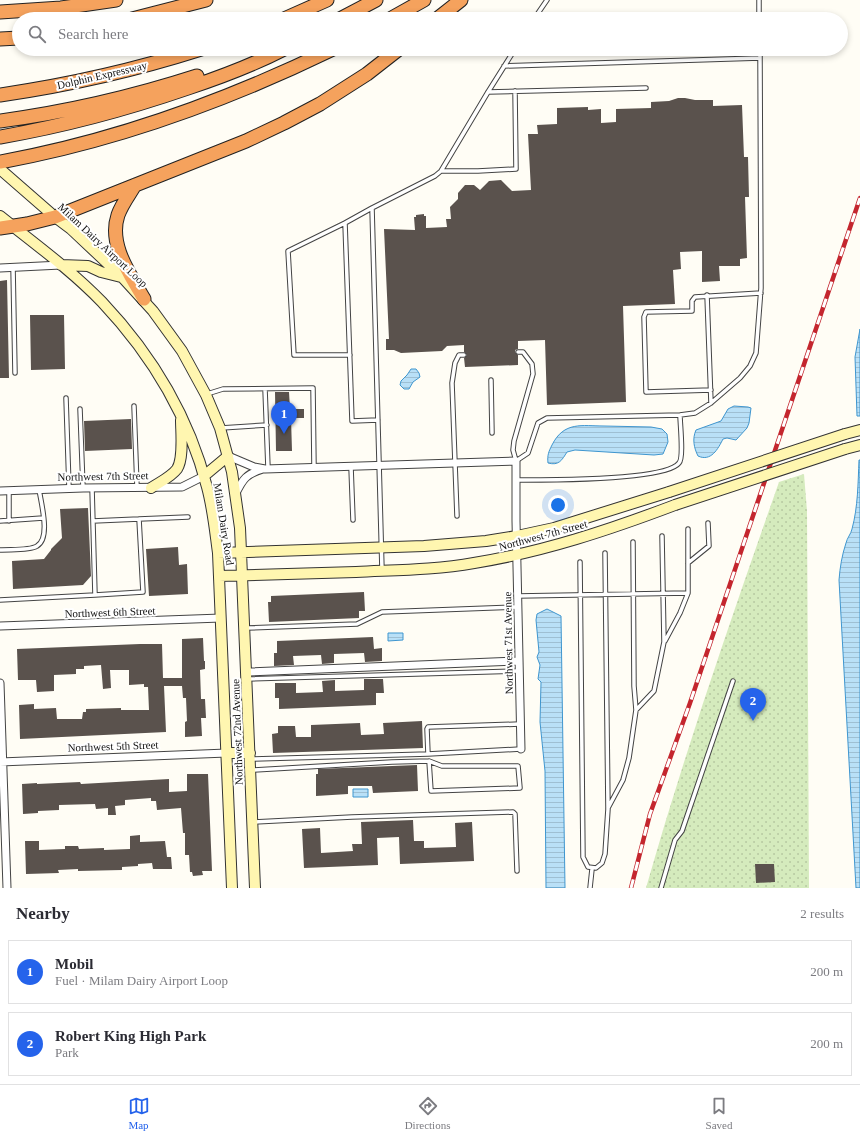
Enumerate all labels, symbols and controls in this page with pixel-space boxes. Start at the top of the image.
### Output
search box [12,12,848,56]
icon: search [26,23,48,45]
text: Search here [58,26,128,42]
street label: Dolphin Expressway [56,59,149,91]
street label: Milam Dairy Airport Loop [56,201,150,290]
pin: 1 [271,401,297,434]
street label: Northwest 7th Street [57,469,149,483]
street label: Milam Dairy Road [212,482,237,566]
your location [548,495,568,515]
street label: Northwest 7th Street [497,517,589,553]
street label: Northwest 71st Avenue [501,592,515,694]
street label: Northwest 6th Street [64,604,156,620]
street label: Northwest 72nd Avenue [229,679,245,785]
pin: 2 [740,688,766,721]
street label: Northwest 5th Street [67,738,159,754]
text: Nearby [16,904,70,923]
text: 2 results [800,906,844,921]
text: Mobil [55,956,93,972]
text: 1 [27,964,33,979]
text: 200 m [810,964,843,979]
text: Fuel · Milam Dairy Airport Loop [55,973,228,988]
text: Robert King High Park [55,1028,206,1044]
text: 2 [27,1036,33,1051]
text: 200 m [810,1036,843,1051]
text: Park [55,1045,79,1060]
tab: Map [128,1095,150,1131]
tab: Directions [405,1095,450,1131]
tab: Saved [706,1095,732,1131]

